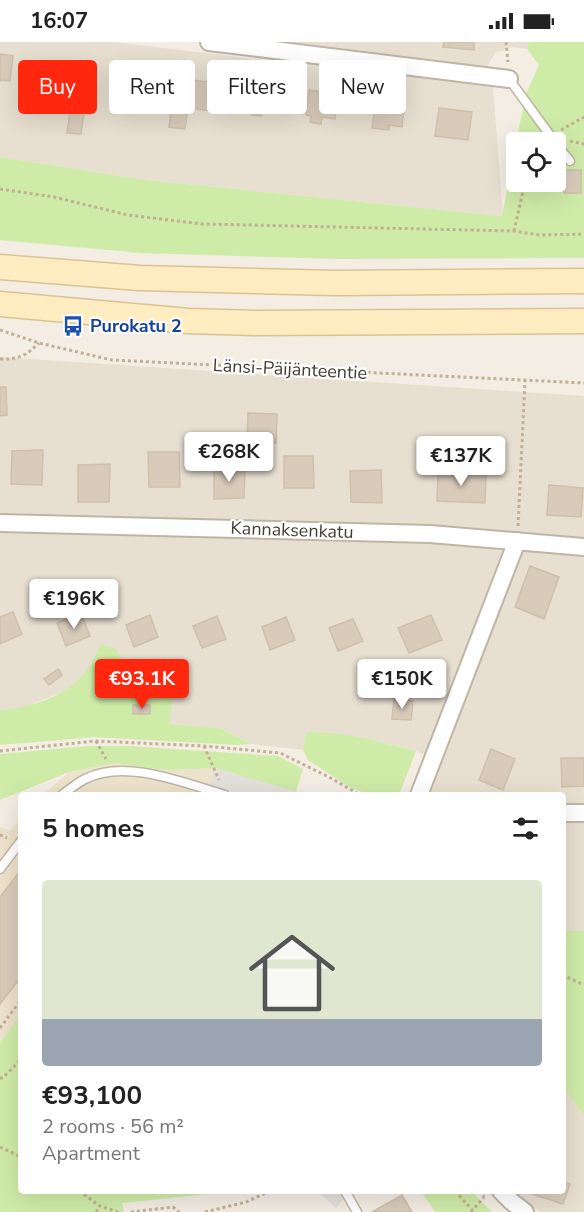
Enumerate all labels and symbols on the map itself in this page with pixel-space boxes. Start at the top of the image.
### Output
bus stop icon: Purokatu 2 [61,314,85,338]
place label: Purokatu 2 [90,314,182,338]
street label: Länsi-Päijänteentie [212,353,368,385]
pin: €268K [187,432,271,483]
pin: €137K [419,436,503,487]
street label: Kannaksenkatu [230,516,354,544]
pin: €196K [32,579,116,630]
pin: €93.1K [93,659,191,710]
pin: €150K [360,659,444,710]

